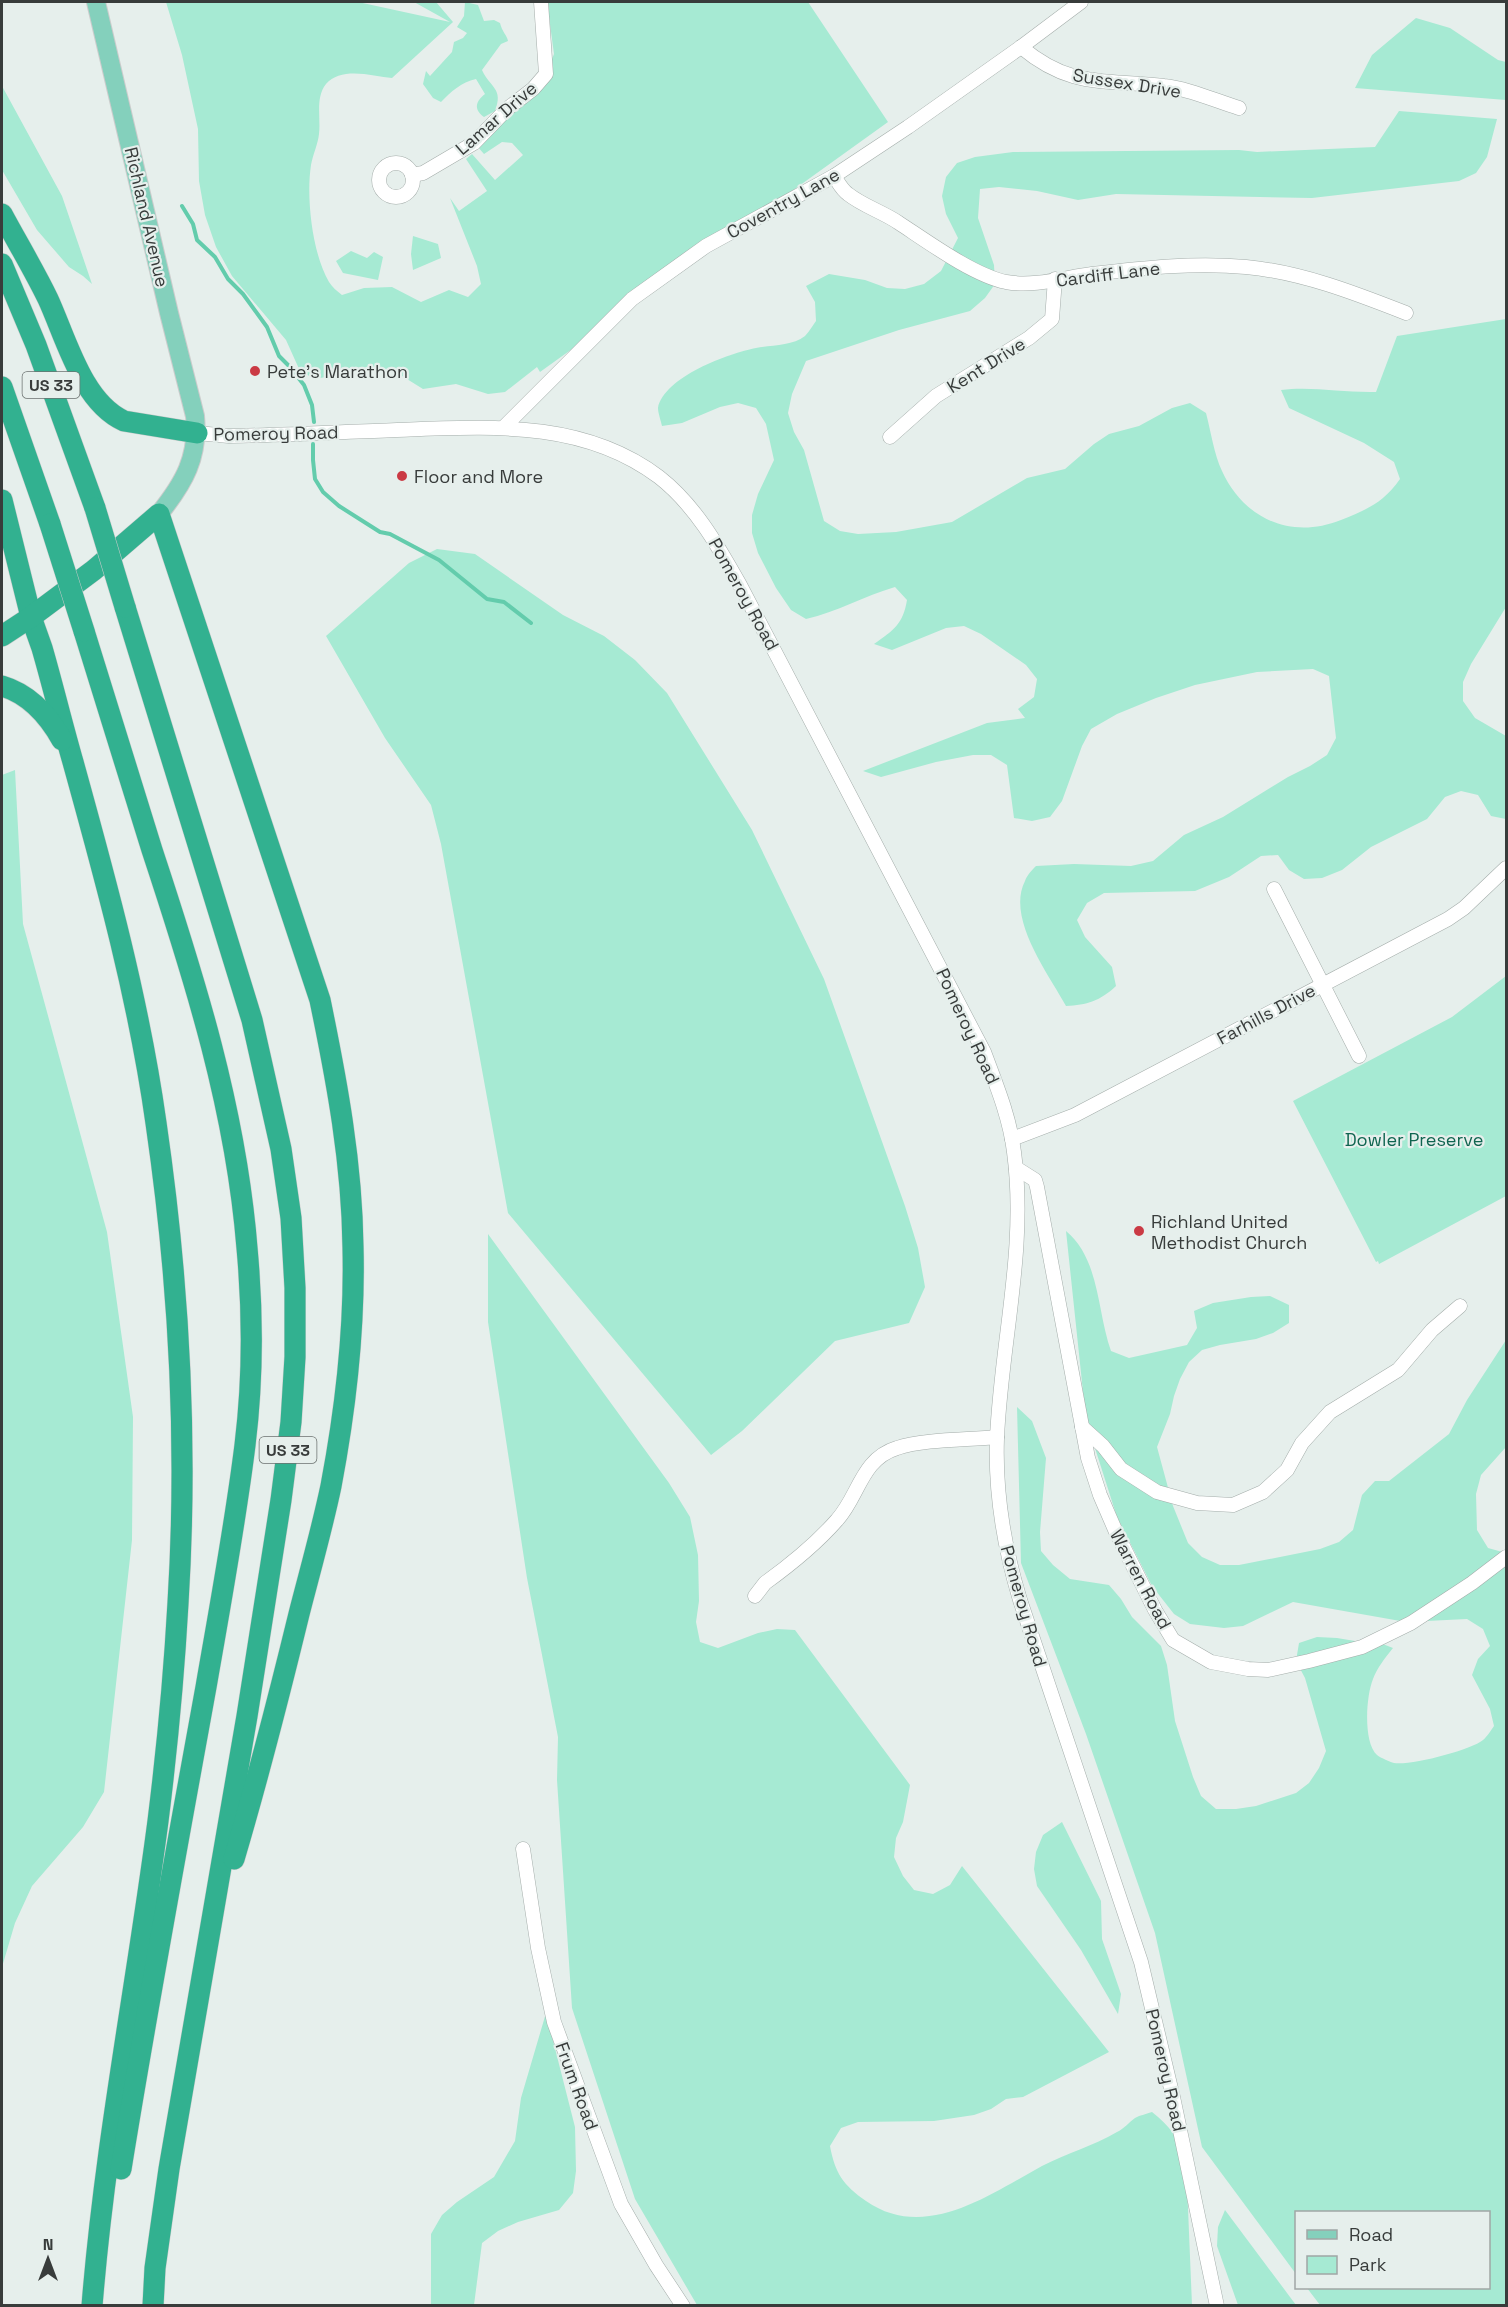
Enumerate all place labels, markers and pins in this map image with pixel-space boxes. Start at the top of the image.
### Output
place label: Pete's Marathon [267,360,408,383]
marker: Pete's Marathon [248,364,262,378]
place label: Floor and More [414,465,543,488]
marker: Floor and More [395,469,409,483]
place label: Richland United Methodist Church [1151,1210,1307,1254]
marker: Richland United Methodist Church [1132,1224,1146,1238]

